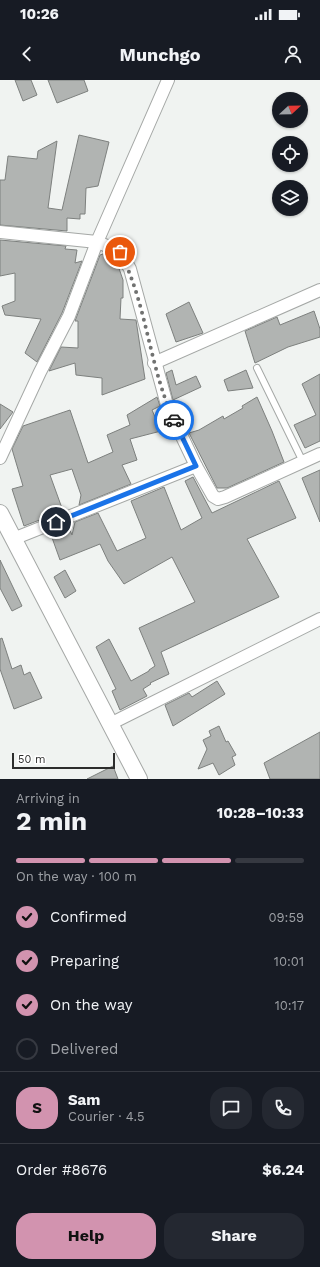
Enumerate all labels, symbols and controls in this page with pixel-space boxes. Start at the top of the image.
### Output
text: 10:26 [20,5,59,23]
icon: back [16,43,38,65]
icon: person [282,43,304,65]
text: Munchgo [120,44,200,65]
north arrow [272,92,308,128]
map controls [272,92,308,216]
button: locate [272,136,308,172]
button: layers [272,180,308,216]
pin [103,235,137,269]
icon: bag [109,241,131,263]
courier [154,400,194,440]
icon: car [163,409,185,431]
pin [39,505,73,539]
icon: home [45,511,67,533]
scale bar [12,751,115,770]
text: 50 m [18,753,45,766]
text: Arriving in [16,791,80,806]
text: 10:28–10:33 [217,804,304,822]
text: 2 min [16,806,87,836]
text: On the way · 100 m [16,869,137,884]
icon: check [16,906,38,928]
text: Confirmed [50,908,127,926]
text: 09:59 [268,910,304,925]
icon: check [16,950,38,972]
text: Preparing [50,952,119,970]
text: 10:01 [274,954,304,969]
icon: check [16,994,38,1016]
text: On the way [50,996,132,1014]
text: 10:17 [275,998,304,1013]
text: Delivered [50,1040,118,1058]
button: chat [210,1087,252,1129]
button: phone [262,1087,304,1129]
text: Sam [68,1091,100,1109]
text: S [32,1099,42,1117]
text: Courier · 4.5 [68,1109,145,1124]
text: Order #8676 [16,1161,107,1179]
text: $6.24 [262,1161,304,1179]
button: Help [16,1213,156,1259]
button: Share [164,1213,304,1259]

